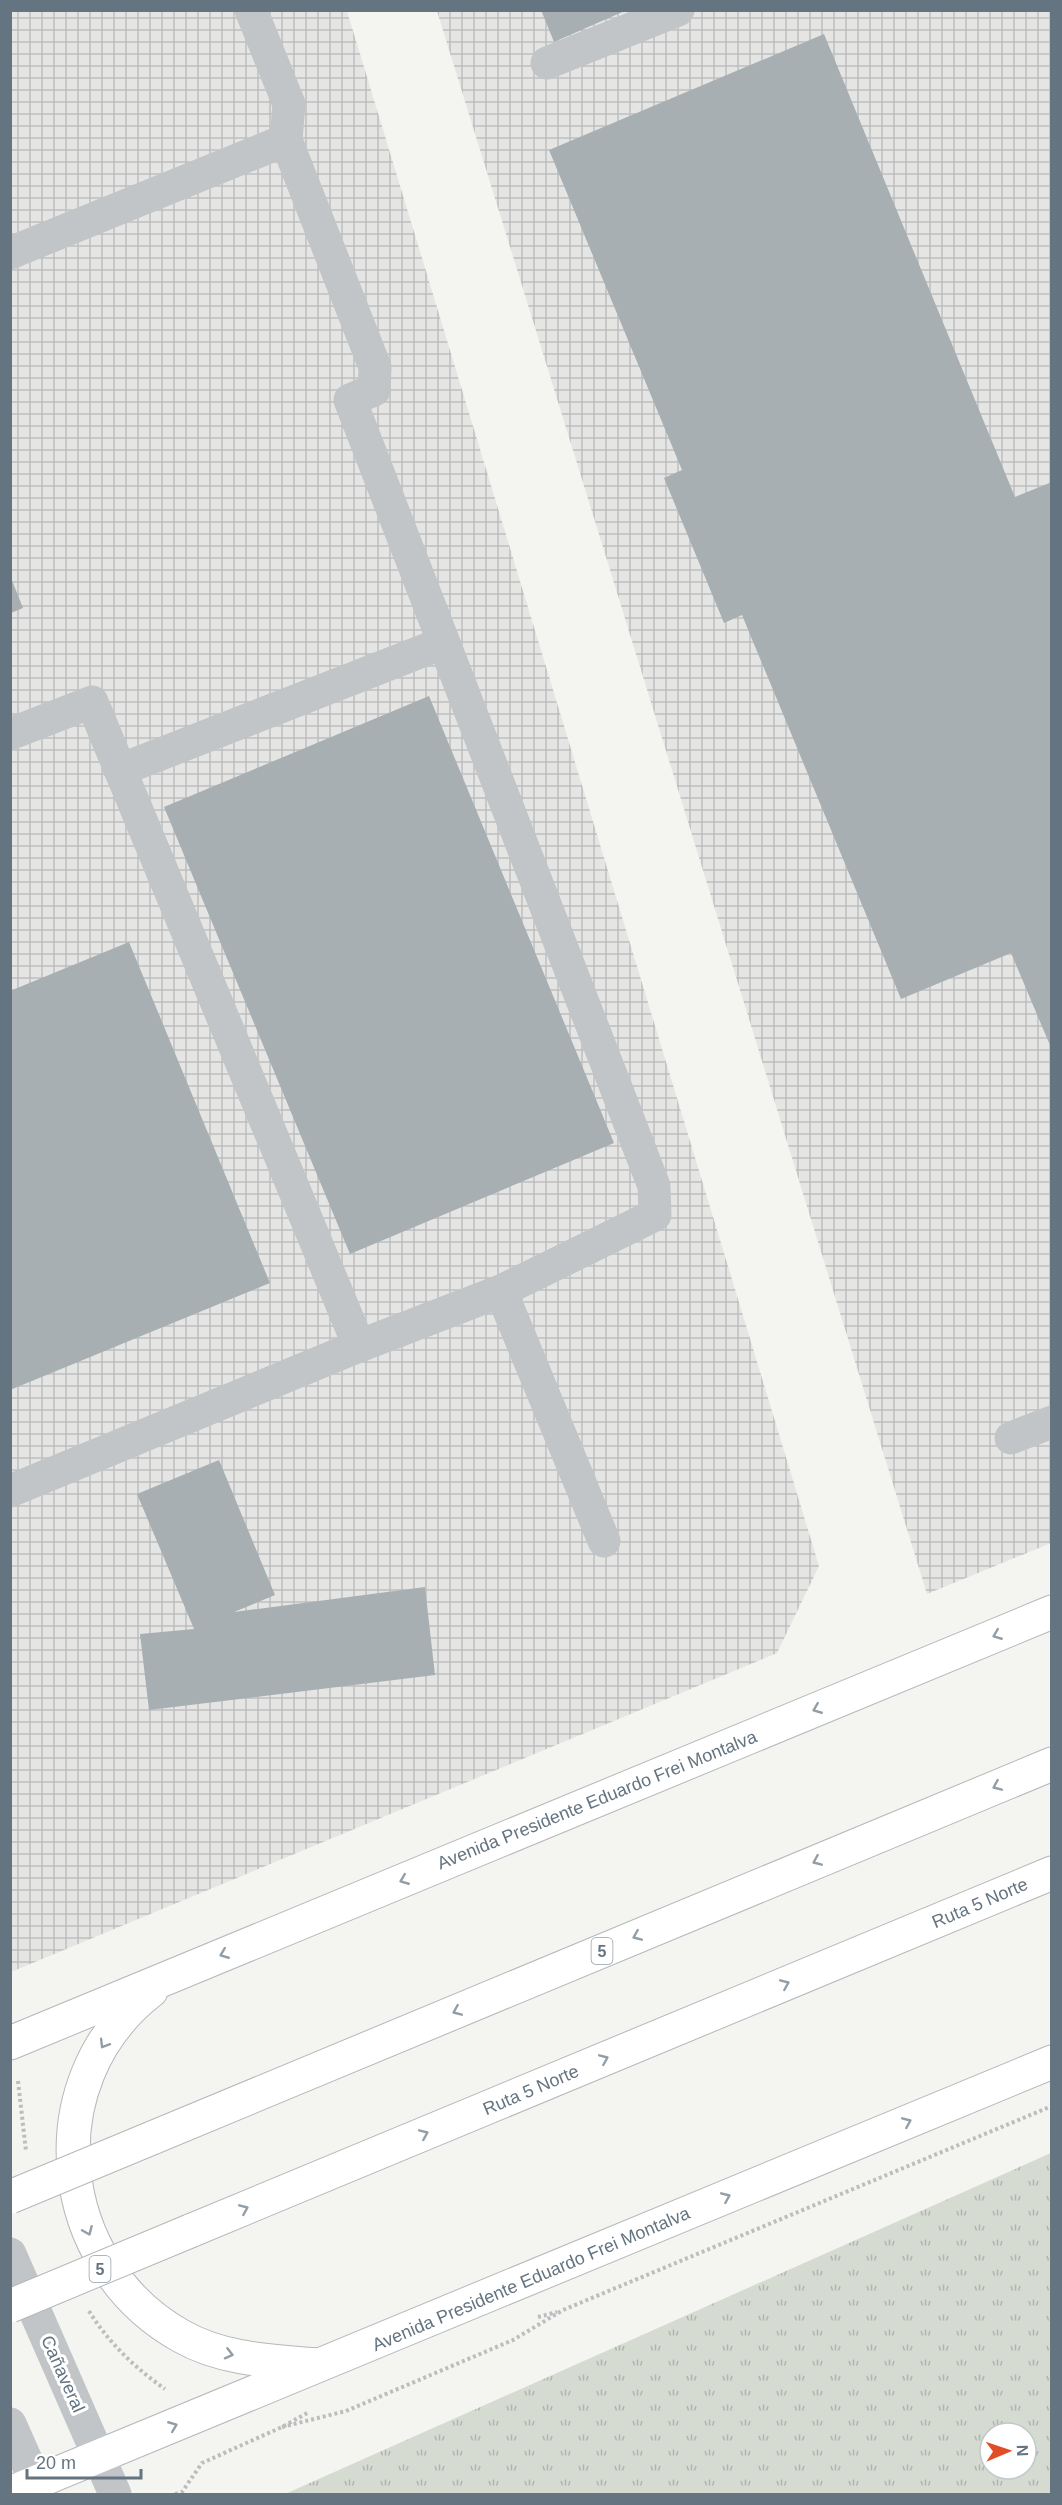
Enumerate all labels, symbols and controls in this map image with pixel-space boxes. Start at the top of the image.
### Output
one-way arrow [993,1628,1004,1640]
one-way arrow [812,1702,823,1714]
street label: Avenida Presidente Eduardo Frei Montalva [434,1726,761,1873]
one-way arrow [993,1779,1004,1791]
one-way arrow [813,1854,824,1866]
one-way arrow [399,1873,410,1885]
street label: Ruta 5 Norte [929,1874,1031,1932]
one-way arrow [633,1929,644,1941]
road number: 5 [592,1938,612,1964]
one-way arrow [219,1947,230,1959]
one-way arrow [778,1979,789,1991]
one-way arrow [453,2004,464,2016]
one-way arrow [100,2038,111,2048]
one-way arrow [598,2054,609,2066]
street label: Ruta 5 Norte [480,2061,582,2119]
one-way arrow [900,2117,911,2129]
one-way arrow [418,2129,429,2141]
one-way arrow [720,2192,731,2204]
street label: Avenida Presidente Eduardo Frei Montalva [369,2202,694,2355]
one-way arrow [238,2204,249,2216]
one-way arrow [81,2225,93,2236]
road number: 5 [90,2256,110,2282]
street label: Cañaveral [37,2332,89,2416]
one-way arrow [224,2347,234,2360]
one-way arrow [167,2421,177,2434]
north arrow [978,2421,1038,2481]
scale bar [27,2442,141,2480]
text: N [1014,2444,1031,2457]
text: 20 m [36,2453,76,2473]

